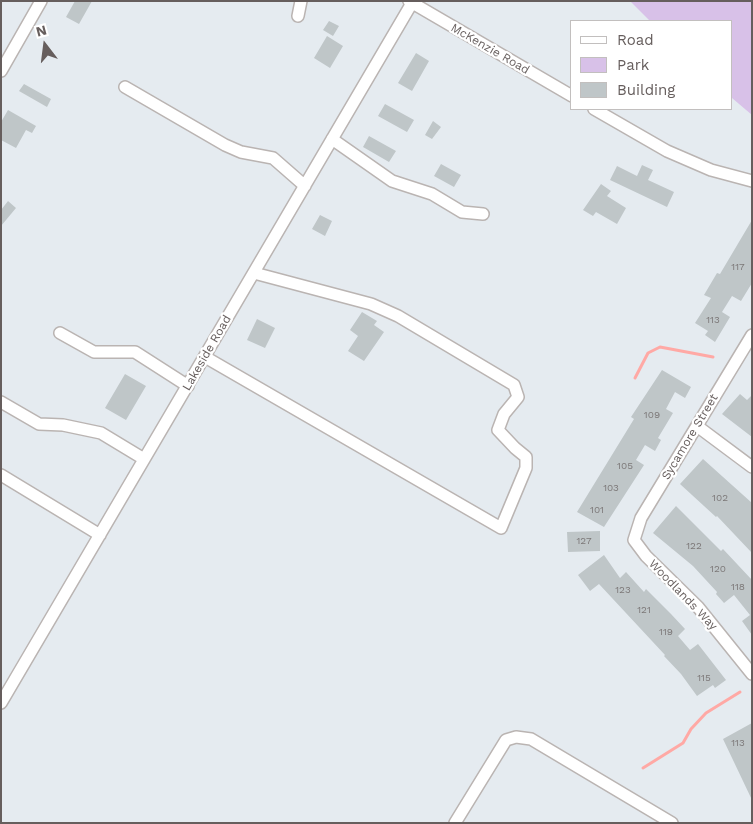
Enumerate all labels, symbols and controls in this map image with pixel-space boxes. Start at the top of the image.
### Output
north arrow [20,20,70,70]
legend [570,20,733,110]
text: N [34,21,48,40]
street label: McKenzie Road [448,21,532,77]
text: Road [617,31,654,49]
text: Park [617,56,649,74]
text: Building [617,81,675,99]
house number: 117 [731,261,745,273]
street label: Lakeside Road [180,313,234,393]
house number: 113 [706,314,720,326]
street label: Sycamore Street [659,391,721,483]
house number: 109 [644,409,660,421]
house number: 105 [617,460,633,472]
house number: 103 [603,482,619,494]
house number: 102 [712,492,728,504]
house number: 101 [590,504,604,516]
house number: 127 [576,535,592,547]
house number: 122 [686,540,702,552]
street label: Woodlands Way [646,557,720,633]
house number: 120 [710,563,726,575]
house number: 118 [731,581,745,593]
house number: 123 [615,584,631,596]
house number: 121 [637,604,651,616]
house number: 119 [659,626,673,638]
house number: 115 [697,672,711,684]
house number: 113 [731,737,745,749]

